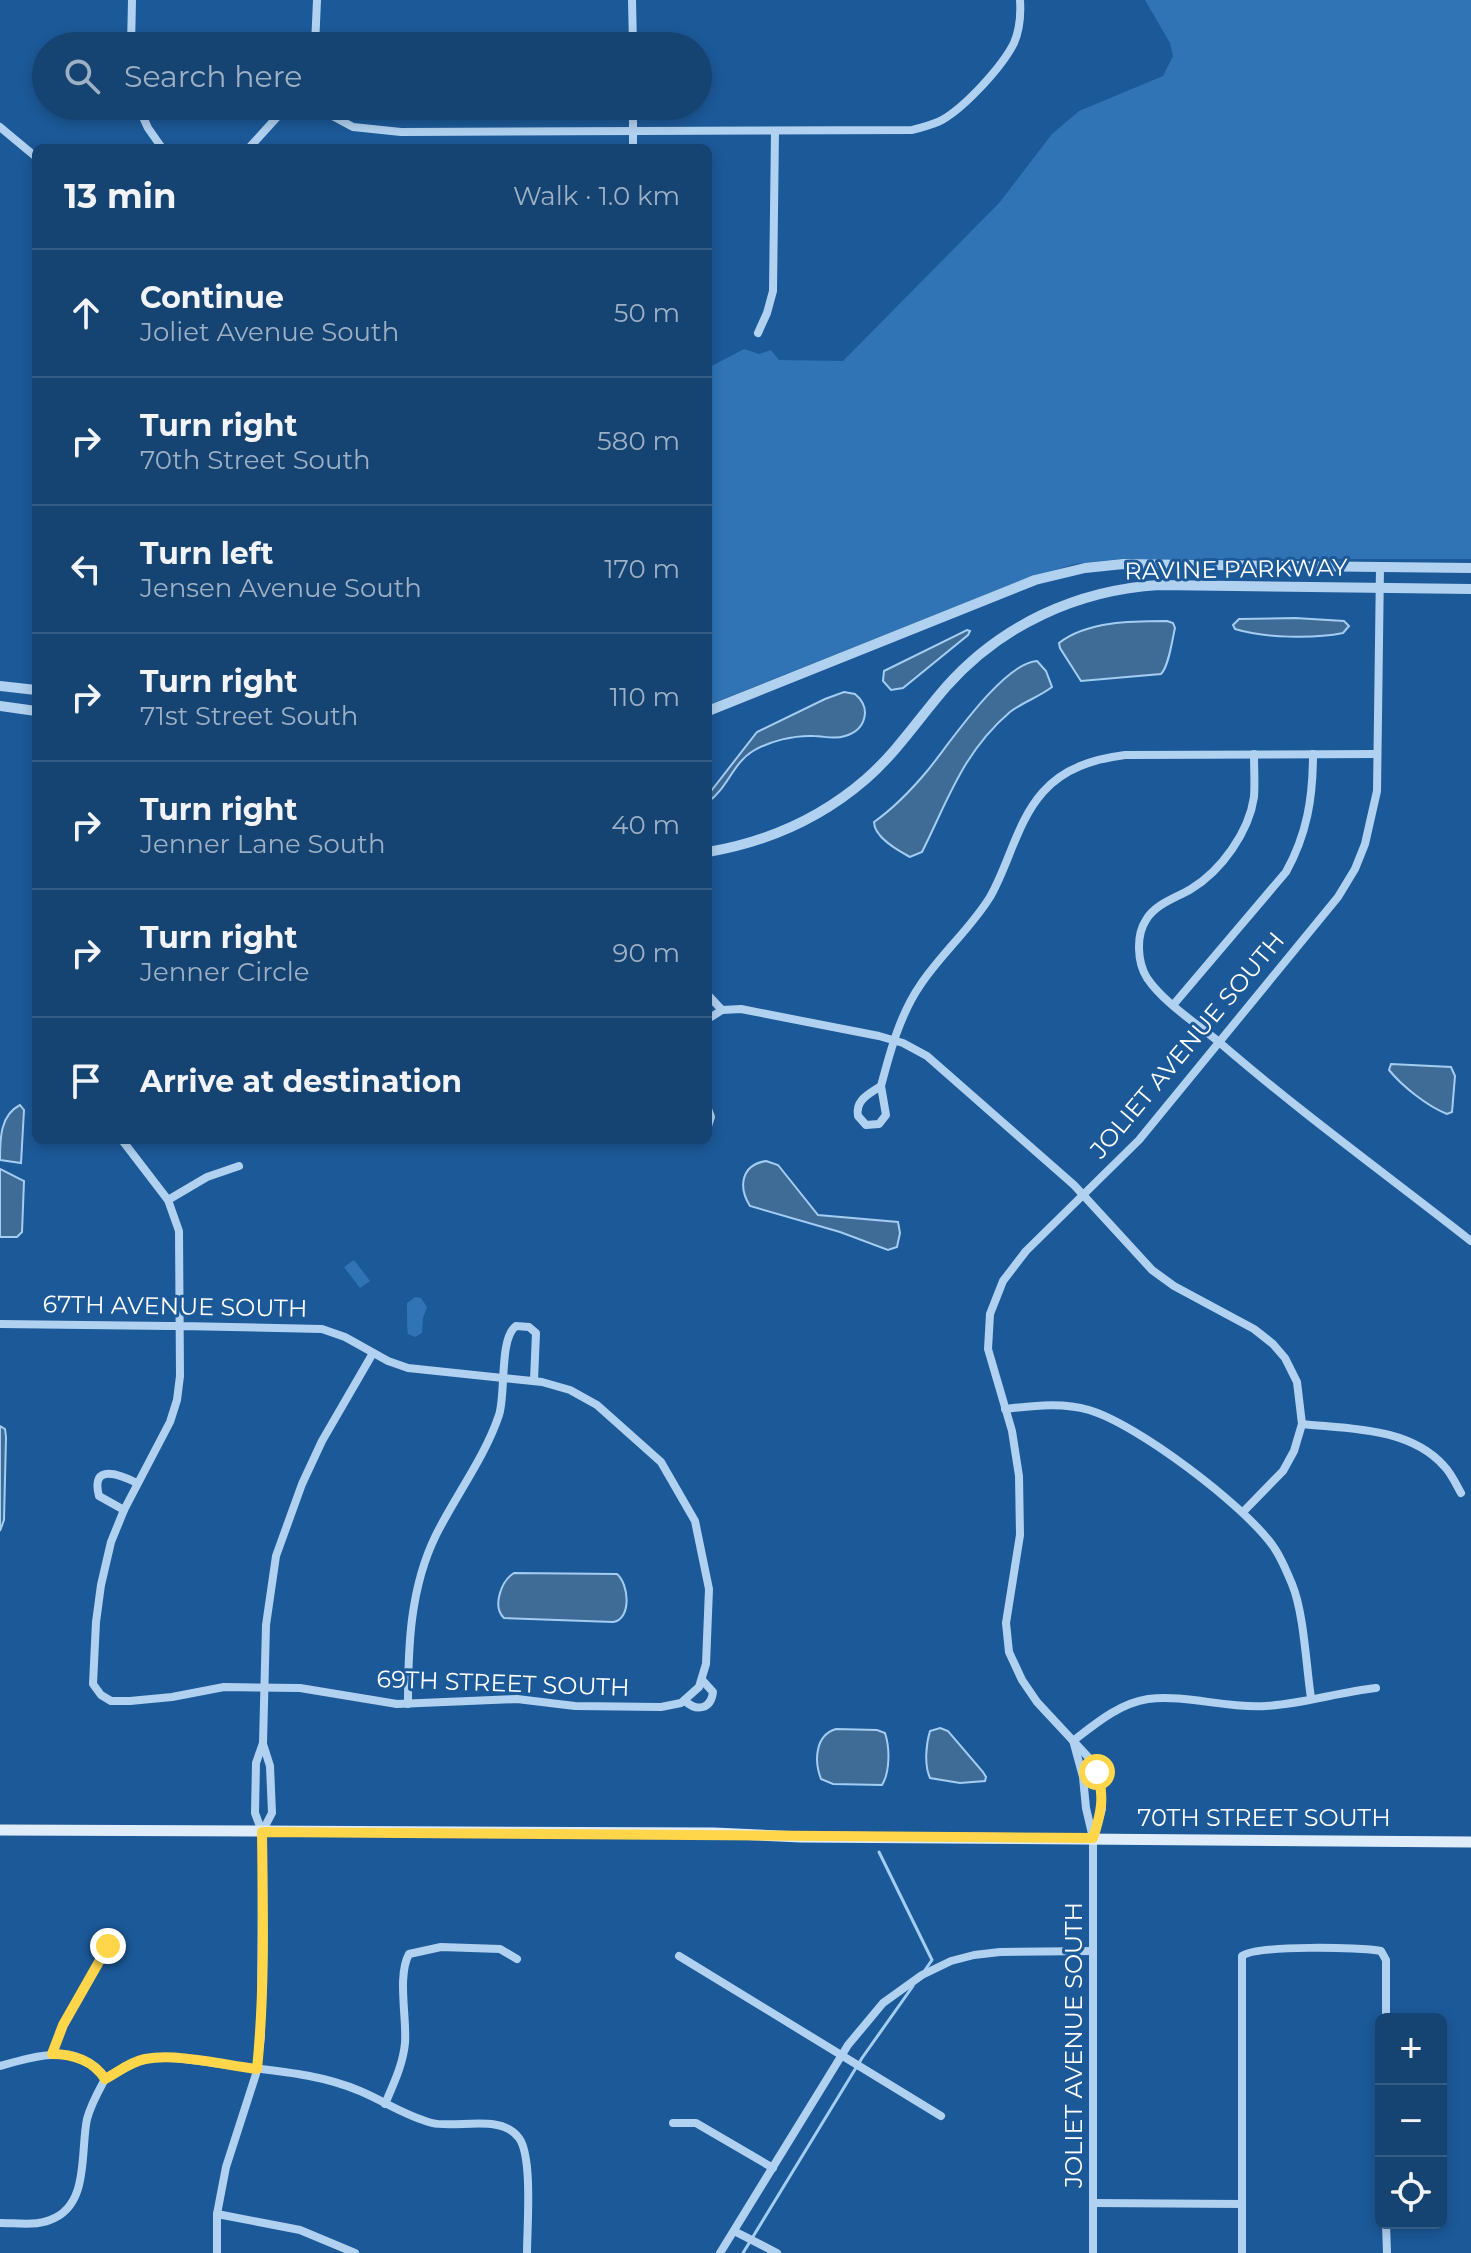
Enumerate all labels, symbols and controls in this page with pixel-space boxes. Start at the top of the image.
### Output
search box [32,32,712,120]
icon: search [60,54,104,98]
text: Search here [124,58,302,95]
text: 13 min [64,175,176,217]
text: Walk · 1.0 km [513,180,680,212]
text: Continue [140,279,284,316]
icon: ahead [64,291,108,335]
text: 50 m [614,297,680,329]
text: Joliet Avenue South [140,316,399,348]
text: Turn right [140,407,297,444]
icon: right [64,419,108,463]
text: 580 m [597,425,680,457]
text: 70th Street South [140,444,371,476]
text: Turn left [140,535,273,572]
icon: left [64,547,108,591]
text: 170 m [604,553,680,585]
street label: RAVINE PARKWAY [1124,553,1349,585]
text: Jensen Avenue South [140,572,422,604]
text: Turn right [140,663,297,700]
icon: right [64,675,108,719]
text: 110 m [610,681,680,713]
text: 71st Street South [140,700,358,732]
text: Turn right [140,791,297,828]
icon: right [64,803,108,847]
text: 40 m [611,809,680,841]
text: Jenner Lane South [140,828,385,860]
text: Turn right [140,919,297,956]
street label: JOLIET AVENUE SOUTH [1083,926,1290,1165]
icon: right [64,931,108,975]
text: 90 m [613,937,680,969]
text: Jenner Circle [140,956,309,988]
icon: arrive [64,1059,108,1103]
text: Arrive at destination [140,1063,462,1100]
street label: 67TH AVENUE SOUTH [42,1289,308,1323]
street label: 69TH STREET SOUTH [376,1664,630,1702]
route start [1079,1754,1115,1790]
street label: 70TH STREET SOUTH [1137,1803,1391,1832]
street label: JOLIET AVENUE SOUTH [1059,1902,1088,2189]
route end [90,1928,126,1964]
map controls [1375,2013,1447,2229]
button: + [1375,2013,1447,2085]
button: − [1375,2085,1447,2157]
button: locate [1375,2157,1447,2229]

